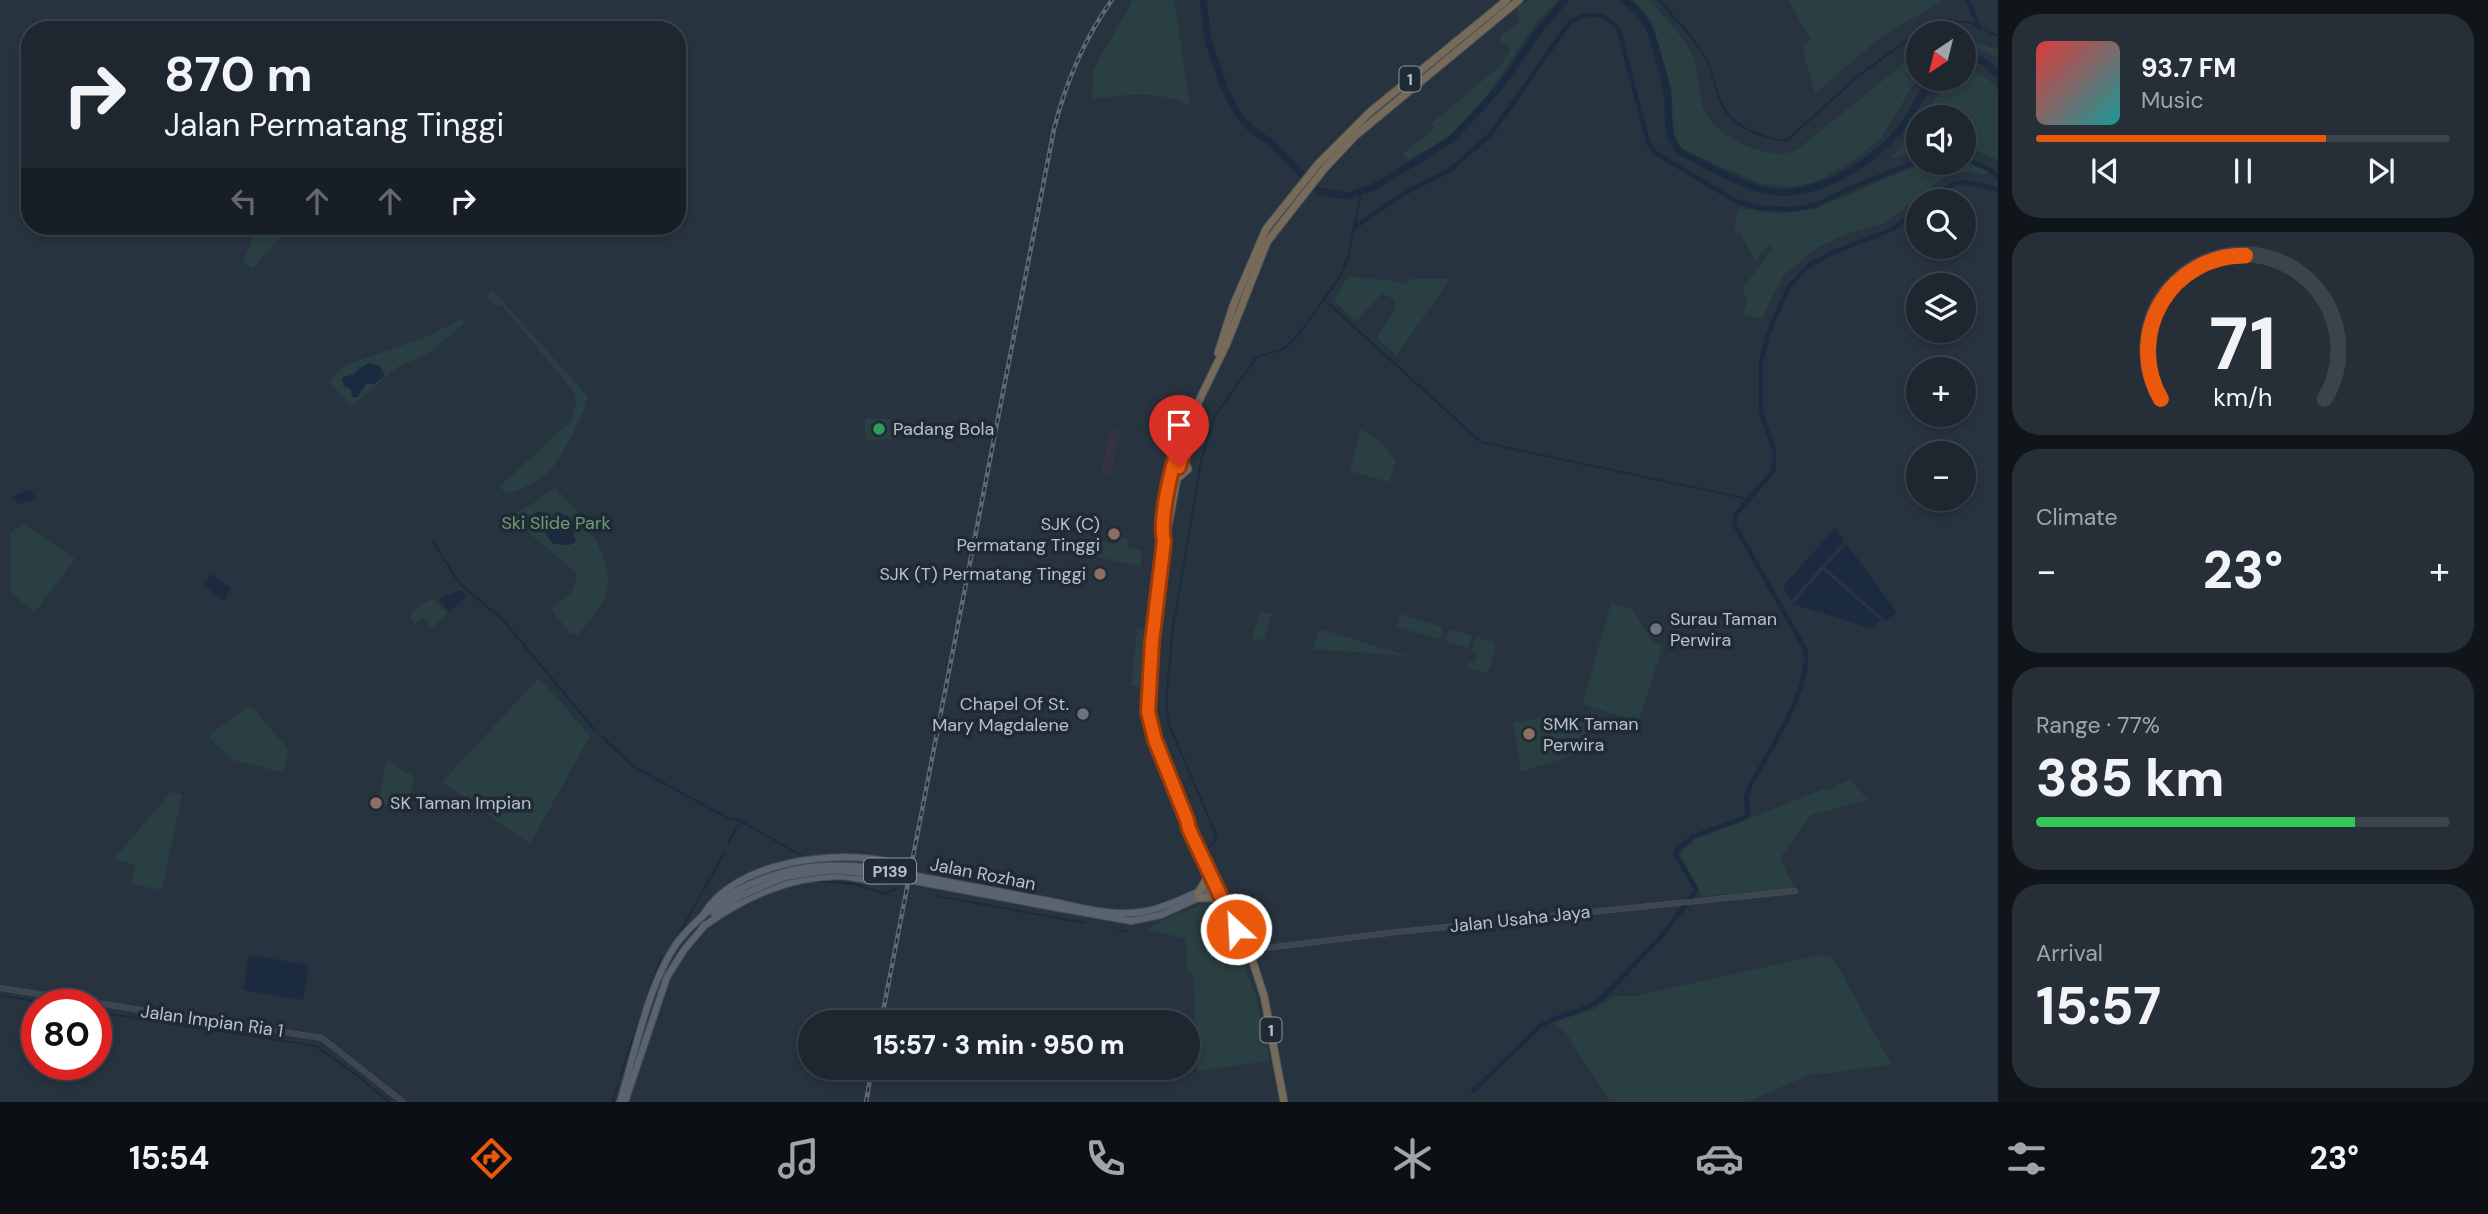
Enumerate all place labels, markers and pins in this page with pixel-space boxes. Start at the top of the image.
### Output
pin [1149,395,1209,467]
place label: Padang Bola [893,417,994,441]
marker: Padang Bola [871,421,887,437]
place label: SJK (C) Permatang Tinggi [956,512,1100,557]
marker: SJK (C) Permatang Tinggi [1106,526,1122,542]
place label: SJK (T) Permatang Tinggi [879,562,1086,586]
marker: SJK (T) Permatang Tinggi [1092,566,1108,582]
place label: Surau Taman Perwira [1670,607,1777,652]
marker: Surau Taman Perwira [1648,621,1664,637]
place label: Chapel Of St. Mary Magdalene [932,692,1069,737]
marker: Chapel Of St. Mary Magdalene [1075,706,1091,722]
place label: SMK Taman Perwira [1543,712,1639,757]
marker: SMK Taman Perwira [1521,726,1537,742]
place label: SK Taman Impian [390,791,531,815]
marker: SK Taman Impian [368,795,384,811]

